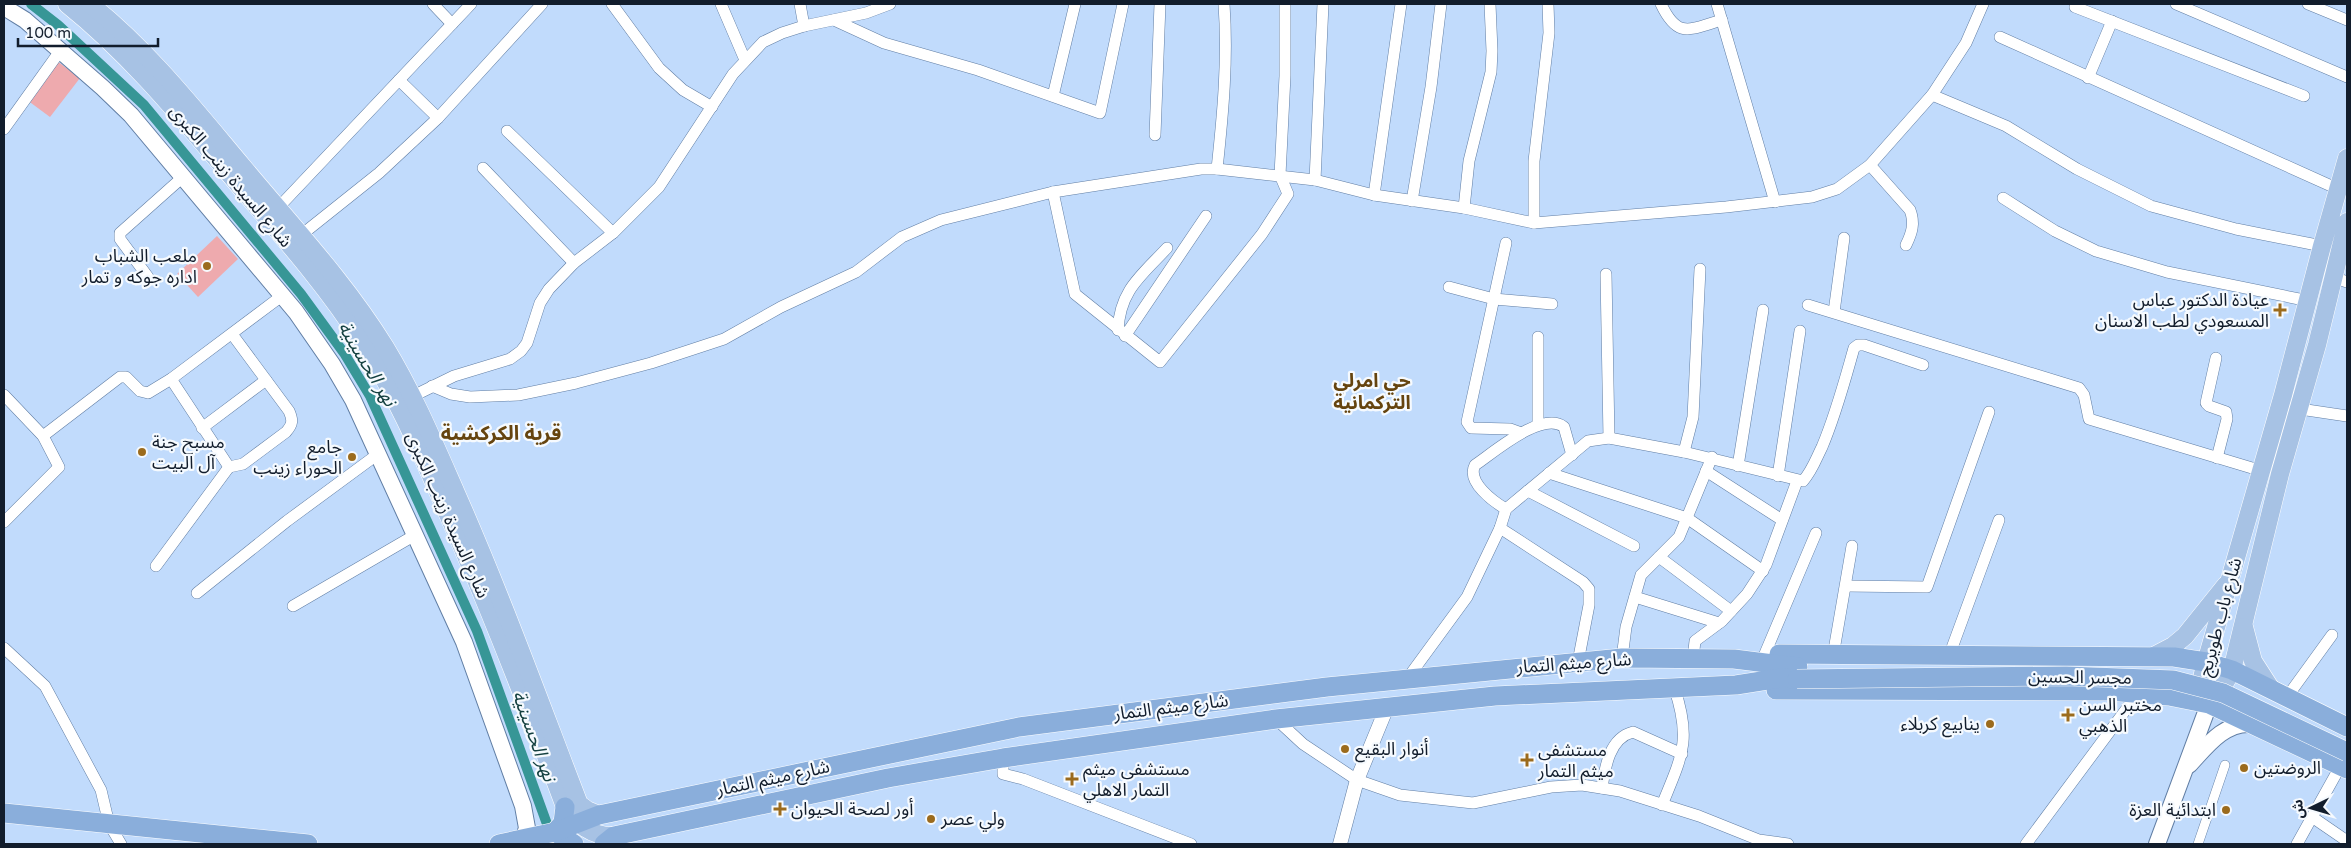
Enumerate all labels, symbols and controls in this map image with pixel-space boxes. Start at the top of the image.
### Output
scale bar [18,15,158,47]
text: 100 m [25,24,71,42]
street label: شارع السيدة زينب الكبرى [163,100,297,254]
place label: ملعب الشباب اداره جوكه و تمار [81,245,197,288]
marker: ملعب الشباب اداره جوكه و تمار [201,260,213,272]
place label: عيادة الدكتور عباس المسعودي لطب الاسنان [2095,289,2269,334]
marker: عيادة الدكتور عباس المسعودي لطب الاسنان [2273,303,2287,317]
water label: نهر الحسينية [333,318,402,412]
district label: حي امرلي التركمانية [1333,370,1411,414]
district label: قرية الكركشية [441,422,561,446]
street label: شارع السيدة زينب الكبرى [399,429,495,603]
place label: مسبح جنة آل البيت [152,431,225,474]
place label: جامع الحوراء زينب [253,436,342,479]
marker: مسبح جنة آل البيت [136,446,148,458]
marker: جامع الحوراء زينب [346,451,358,463]
street label: شارع باب طويريج [2194,555,2249,680]
street label: شارع ميثم التمار [1515,648,1633,681]
street label: مجسر الحسين [2028,665,2132,689]
water label: نهر الحسينية [507,688,561,786]
street label: شارع ميثم التمار [1111,689,1230,728]
place label: مختبر السن الذهبي [2079,694,2162,739]
marker: مختبر السن الذهبي [2061,708,2075,722]
place label: ينابيع كربلاء [1900,713,1980,738]
marker: ينابيع كربلاء [1984,718,1996,730]
place label: أنوار البقيع [1355,738,1428,763]
place label: مستشفى ميثم التمار [1537,739,1614,784]
marker: أنوار البقيع [1339,743,1351,755]
marker: مستشفى ميثم التمار [1520,753,1534,767]
street label: شارع ميثم التمار [713,755,832,804]
place label: الروضتين [2254,757,2321,779]
place label: مستشفى ميثم التمار الاهلي [1083,758,1190,803]
marker: الروضتين [2238,762,2250,774]
marker: مستشفى ميثم التمار الاهلي [1065,772,1079,786]
north arrow [2286,783,2336,833]
place label: أور لصحة الحيوان [791,798,913,820]
place label: ابتدائية العزة [2129,799,2216,821]
text: ش [2289,799,2308,819]
marker: أور لصحة الحيوان [773,802,787,816]
marker: ابتدائية العزة [2220,804,2232,816]
place label: ولي عصر [940,808,1005,832]
marker: ولي عصر [925,813,937,825]

